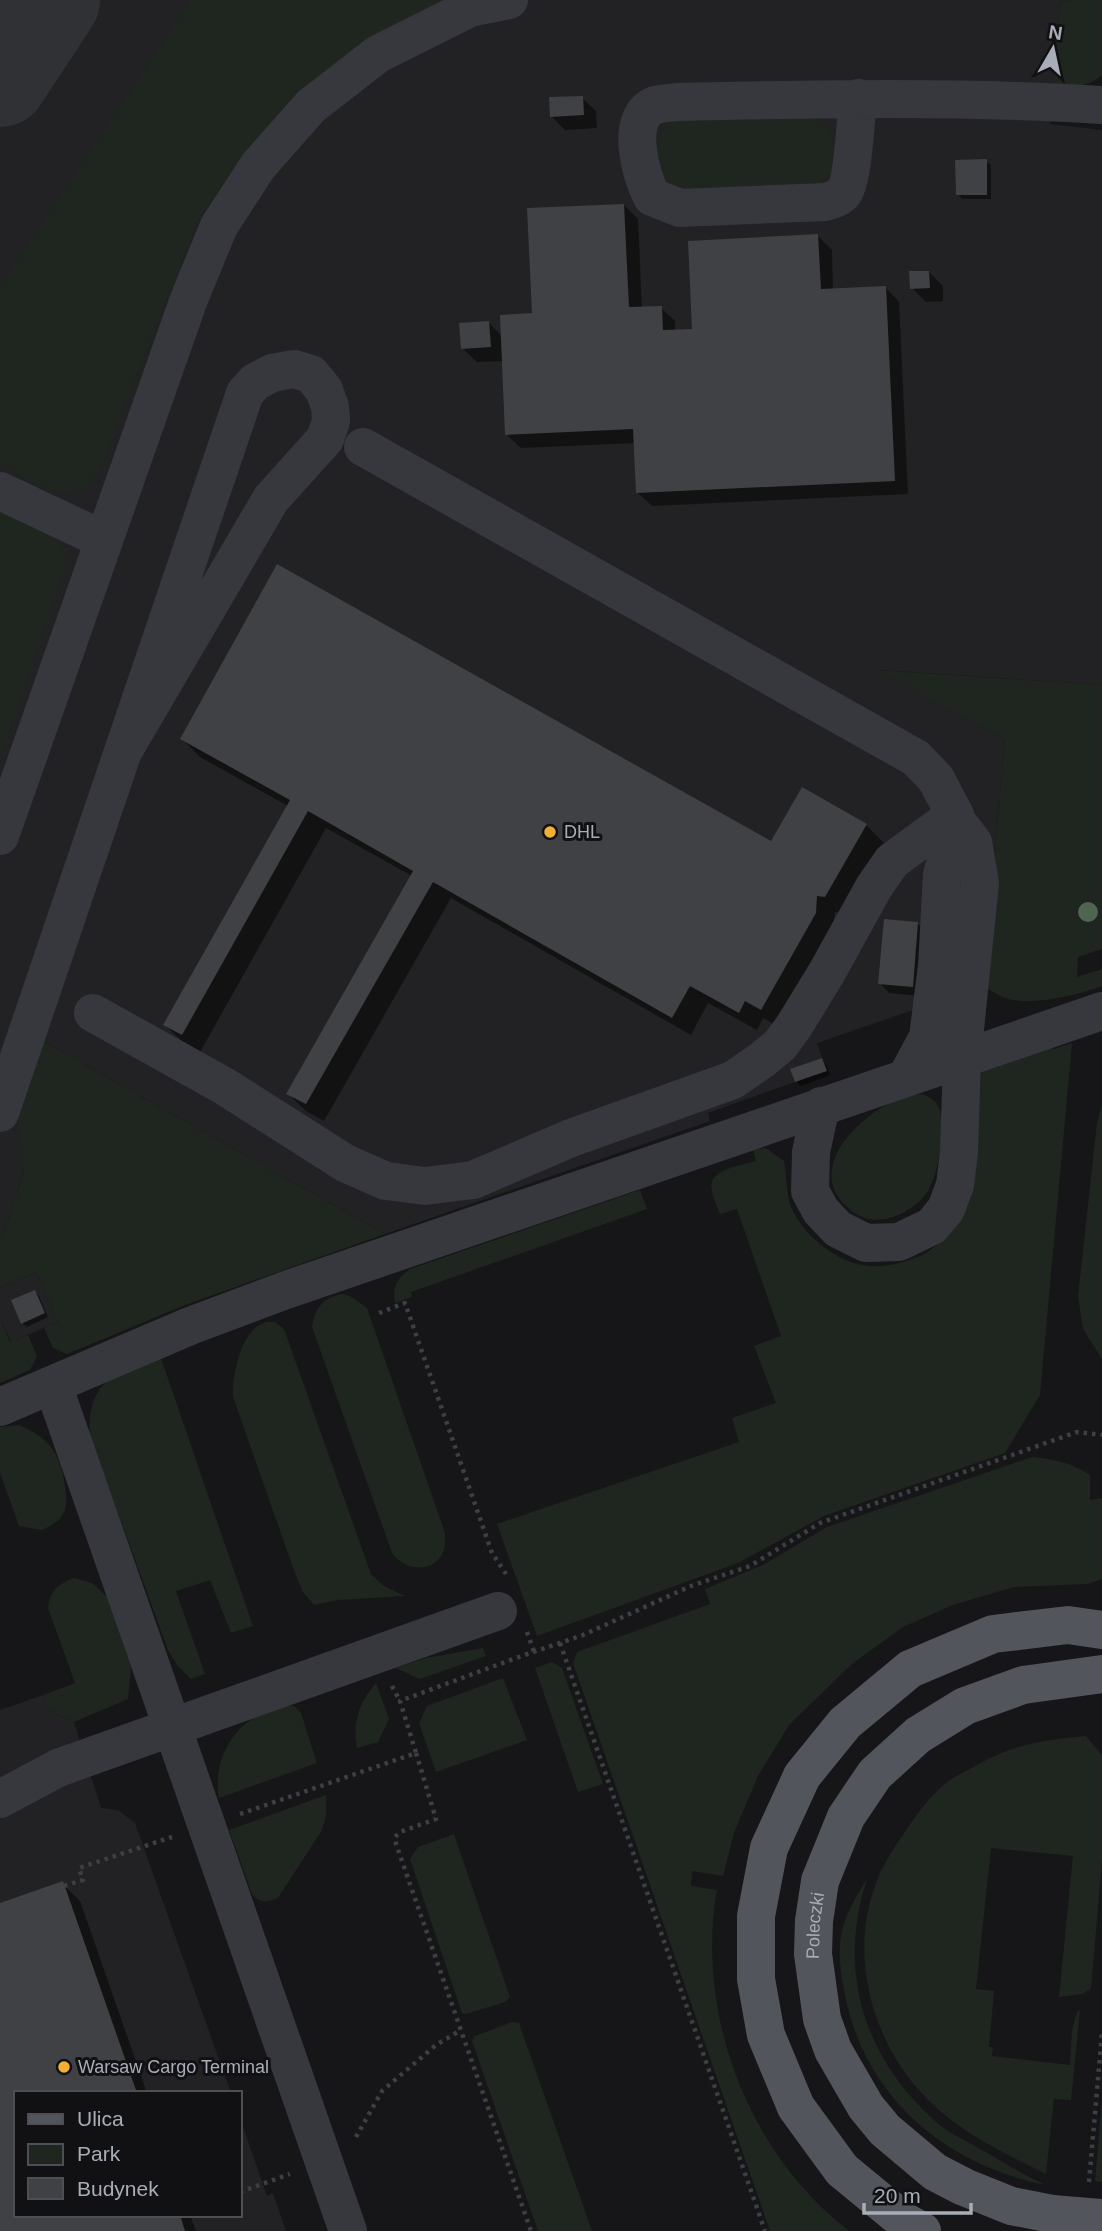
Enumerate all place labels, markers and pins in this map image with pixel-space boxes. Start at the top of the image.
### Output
place label: DHL [564,822,600,842]
marker: DHL [542,824,558,840]
place label: Warsaw Cargo Terminal [78,2057,269,2077]
marker: Warsaw Cargo Terminal [56,2059,72,2075]

